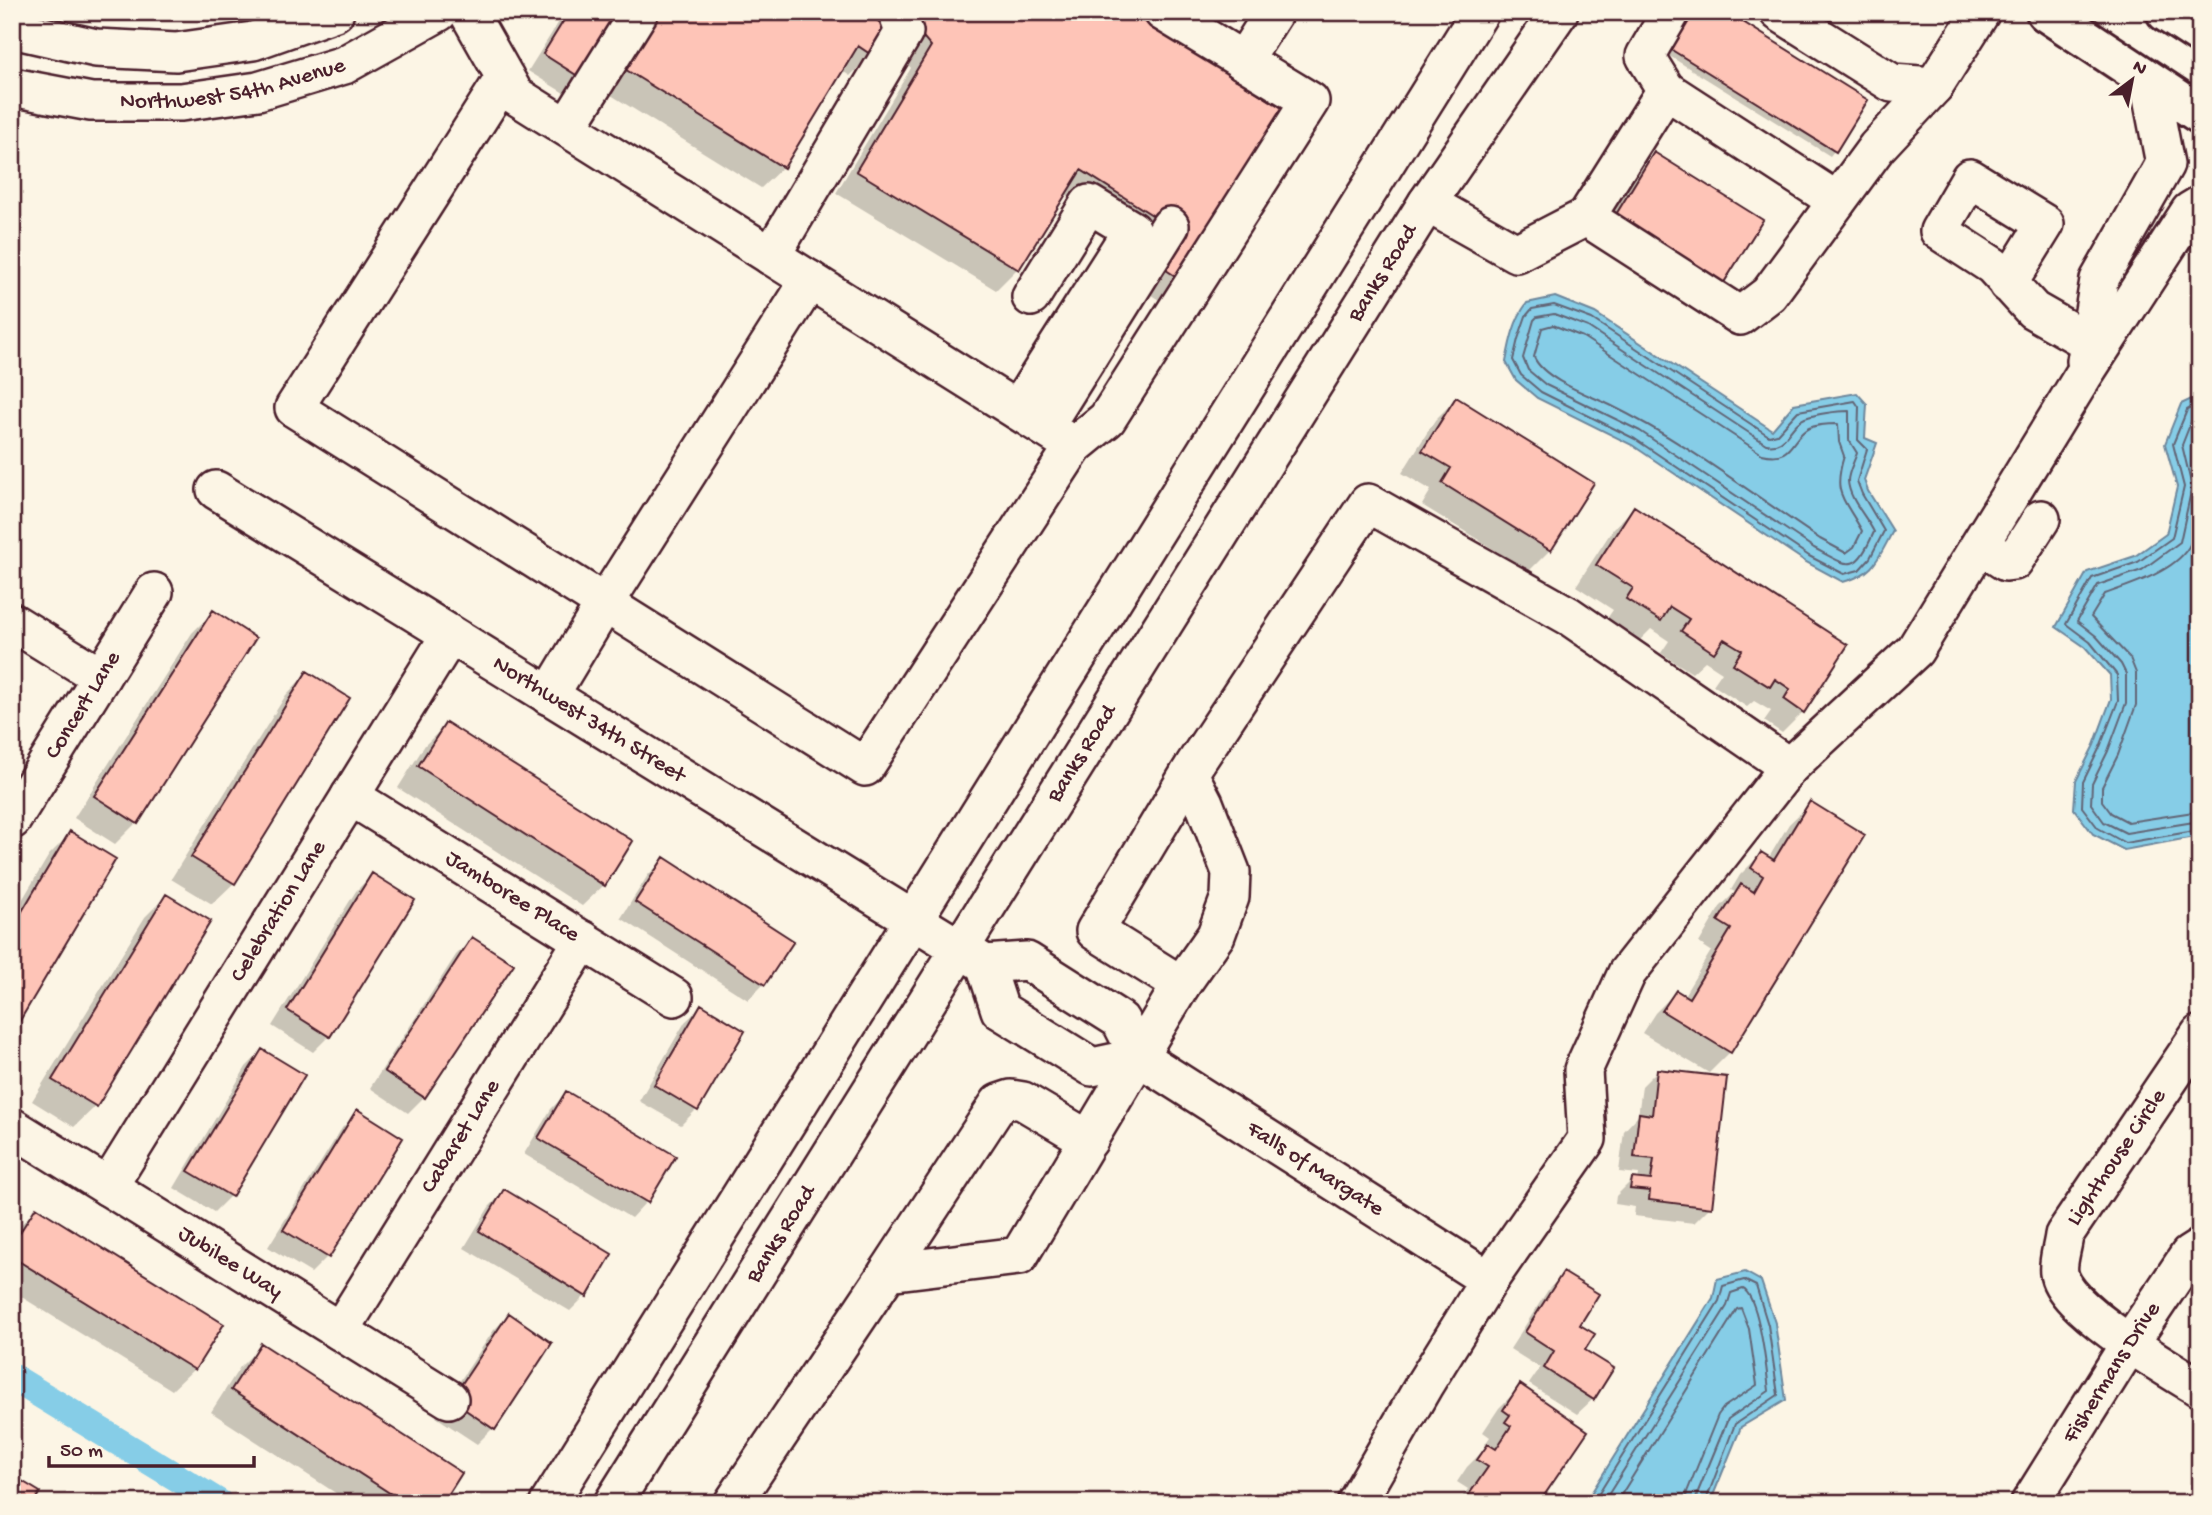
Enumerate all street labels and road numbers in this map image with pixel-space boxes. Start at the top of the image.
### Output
street label: Northwest 54th Avenue [120,52,350,116]
street label: Banks Road [1342,218,1424,328]
street label: Concert Lane [40,645,128,764]
street label: Northwest 34th Street [488,650,692,790]
street label: Banks Road [1041,699,1124,808]
street label: Celebration Lane [225,835,333,987]
street label: Jamboree Place [440,845,585,949]
street label: Cabaret Lane [415,1074,507,1198]
street label: Lighthouse Circle [2061,1083,2173,1232]
street label: Falls of Margate [1241,1115,1390,1223]
street label: Banks Road [740,1179,823,1289]
street label: Jubilee Way [173,1220,287,1305]
street label: Fishermans Drive [2057,1296,2168,1449]

